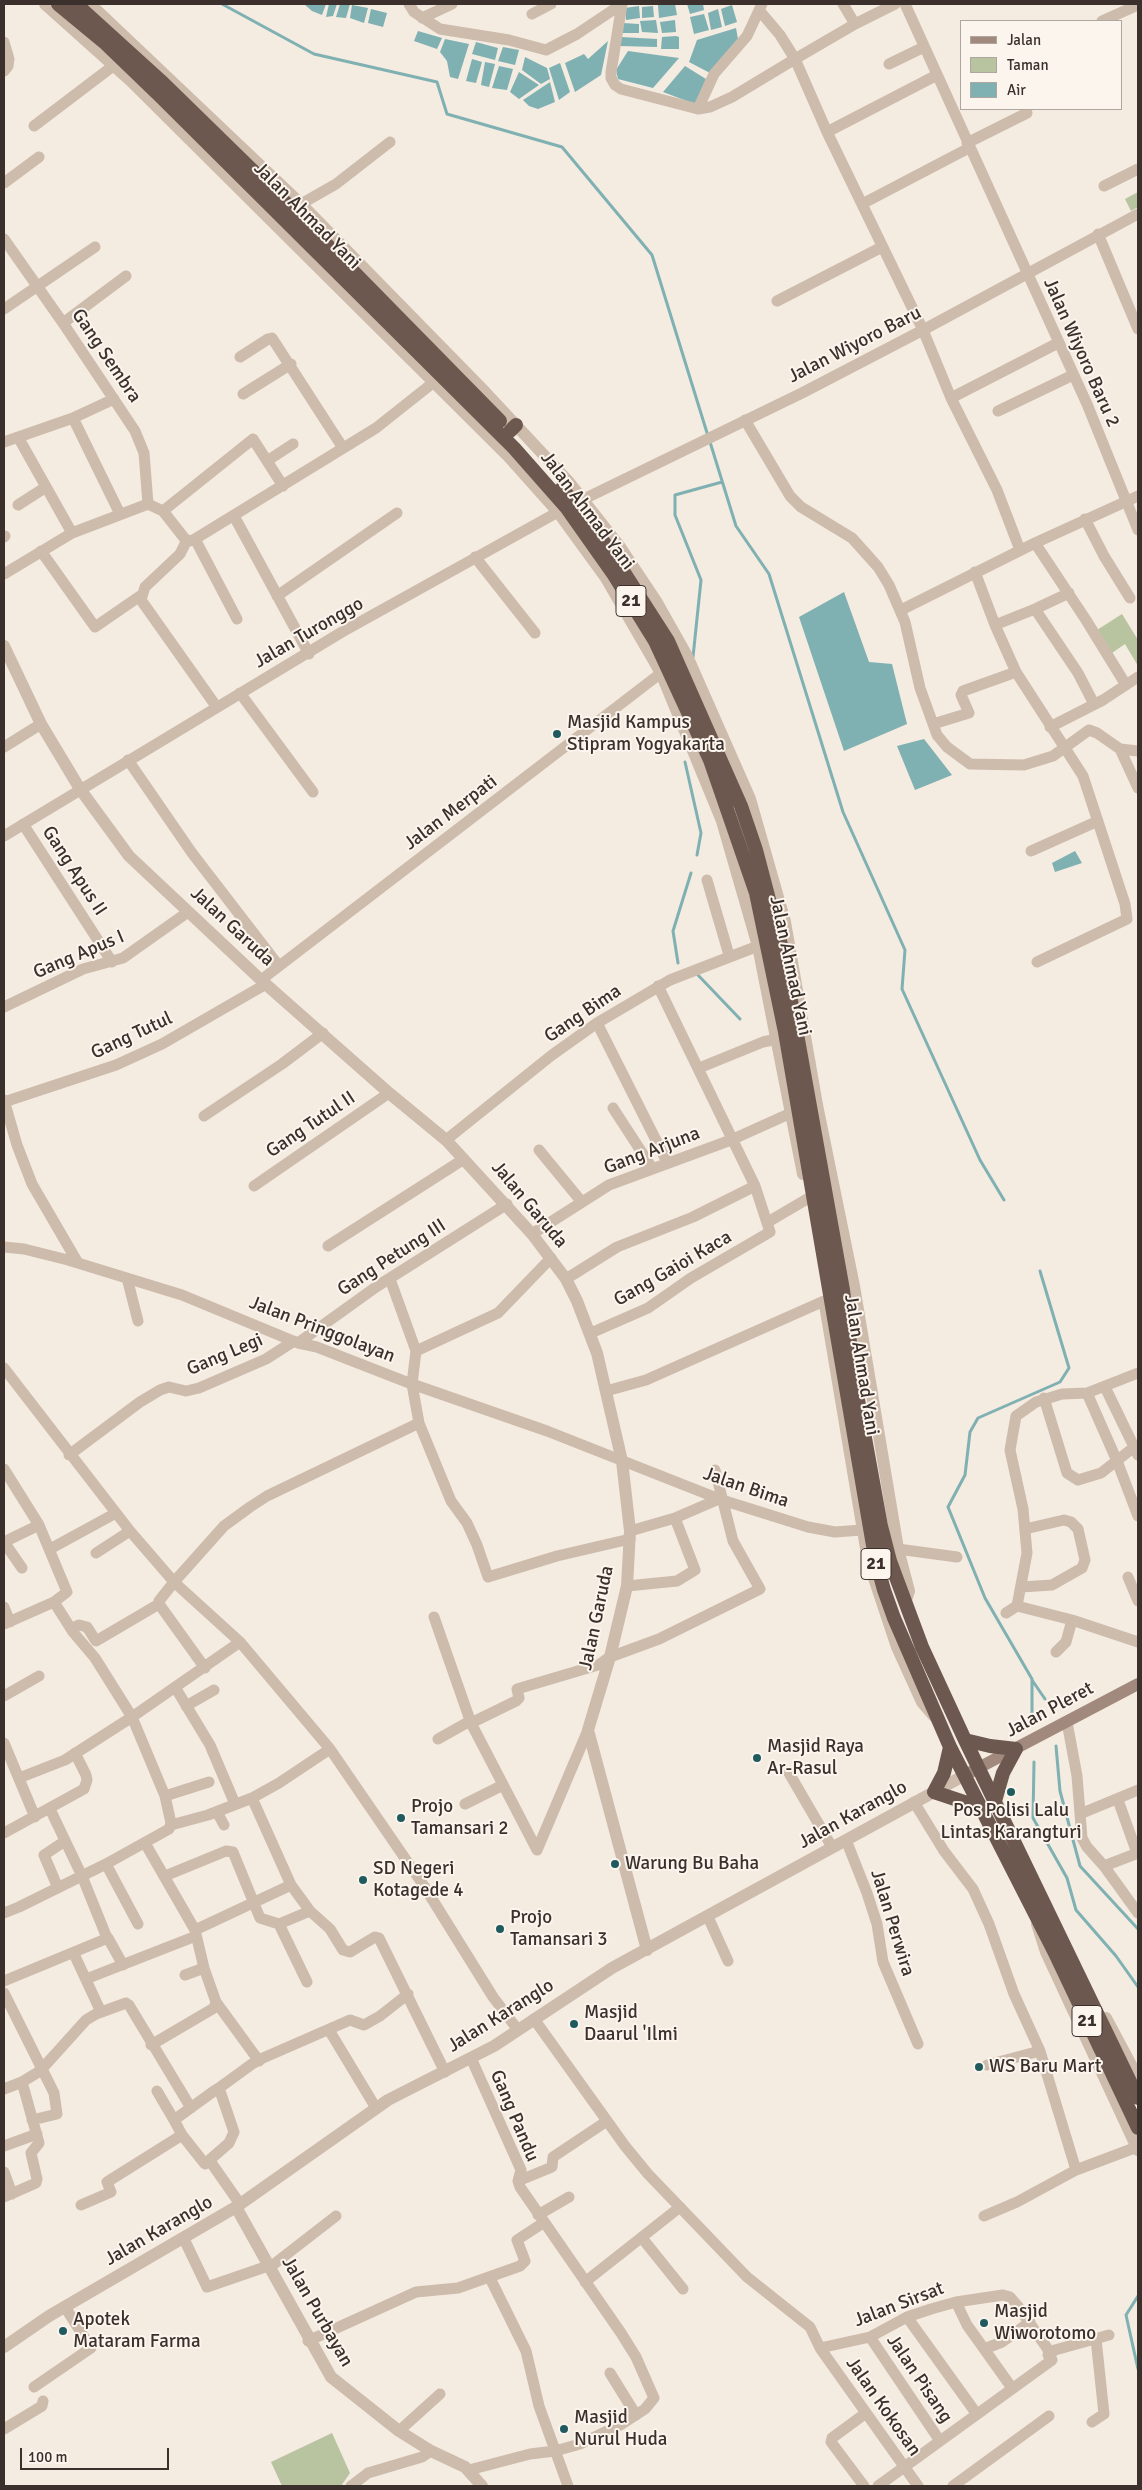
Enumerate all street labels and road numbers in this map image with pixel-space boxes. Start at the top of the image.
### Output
street label: Jalan Ahmad Yani [249,158,365,274]
street label: Jalan Wiyoro Baru 2 [1038,275,1124,431]
street label: Jalan Wiyoro Baru [785,302,925,388]
street label: Gang Sembra [66,305,146,407]
street label: Jalan Ahmad Yani [535,447,639,575]
road number: 21 [616,586,646,616]
street label: Jalan Turonggo [250,593,368,673]
street label: Jalan Merpati [400,771,502,855]
street label: Gang Apus II [37,822,111,920]
street label: Jalan Garuda [185,882,279,972]
street label: Jalan Ahmad Yani [764,894,816,1038]
street label: Gang Apus I [30,926,128,984]
street label: Gang Bima [540,980,626,1048]
street label: Gang Tutul [88,1007,176,1065]
street label: Gang Tutul II [262,1087,360,1163]
street label: Gang Arjuna [601,1122,703,1180]
street label: Jalan Garuda [486,1157,572,1253]
street label: Gang Petung III [334,1215,450,1301]
street label: Gang Gaioi Kaca [610,1226,736,1312]
street label: Jalan Pringgolayan [246,1292,398,1368]
street label: Jalan Ahmad Yani [839,1293,883,1437]
street label: Gang Legi [184,1329,266,1381]
street label: Jalan Bima [700,1463,792,1513]
road number: 21 [861,1548,891,1580]
street label: Jalan Garuda [575,1564,619,1672]
street label: Jalan Pleret [1002,1677,1098,1743]
street label: Jalan Karanglo [795,1776,911,1854]
street label: Jalan Perwira [865,1867,919,1979]
street label: Jalan Karanglo [444,1974,558,2058]
road number: 21 [1072,2005,1102,2036]
street label: Gang Pandu [485,2067,543,2165]
street label: Jalan Karanglo [101,2191,217,2271]
street label: Jalan Purbayan [276,2253,358,2371]
street label: Jalan Sirsat [851,2277,947,2333]
street label: Jalan Pisang [881,2330,957,2428]
street label: Jalan Kokosan [840,2353,926,2461]

